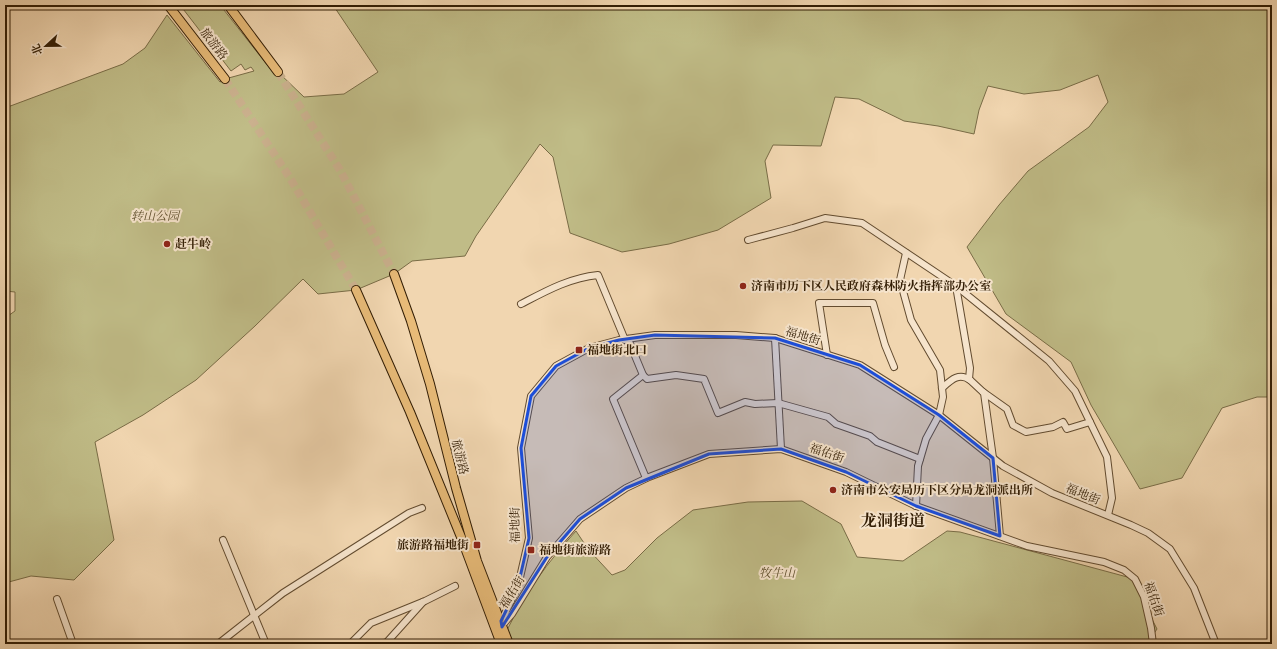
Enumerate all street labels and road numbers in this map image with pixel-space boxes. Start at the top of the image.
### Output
street label: 旅游路 [197,26,231,62]
street label: 福地街 [784,324,823,348]
street label: 旅游路 [449,438,471,476]
street label: 福佑街 [808,441,847,466]
street label: 福地街 [1064,481,1103,508]
street label: 福地街 [508,506,522,543]
street label: 福佑街 [497,572,528,611]
street label: 福佑街 [1142,580,1167,619]

